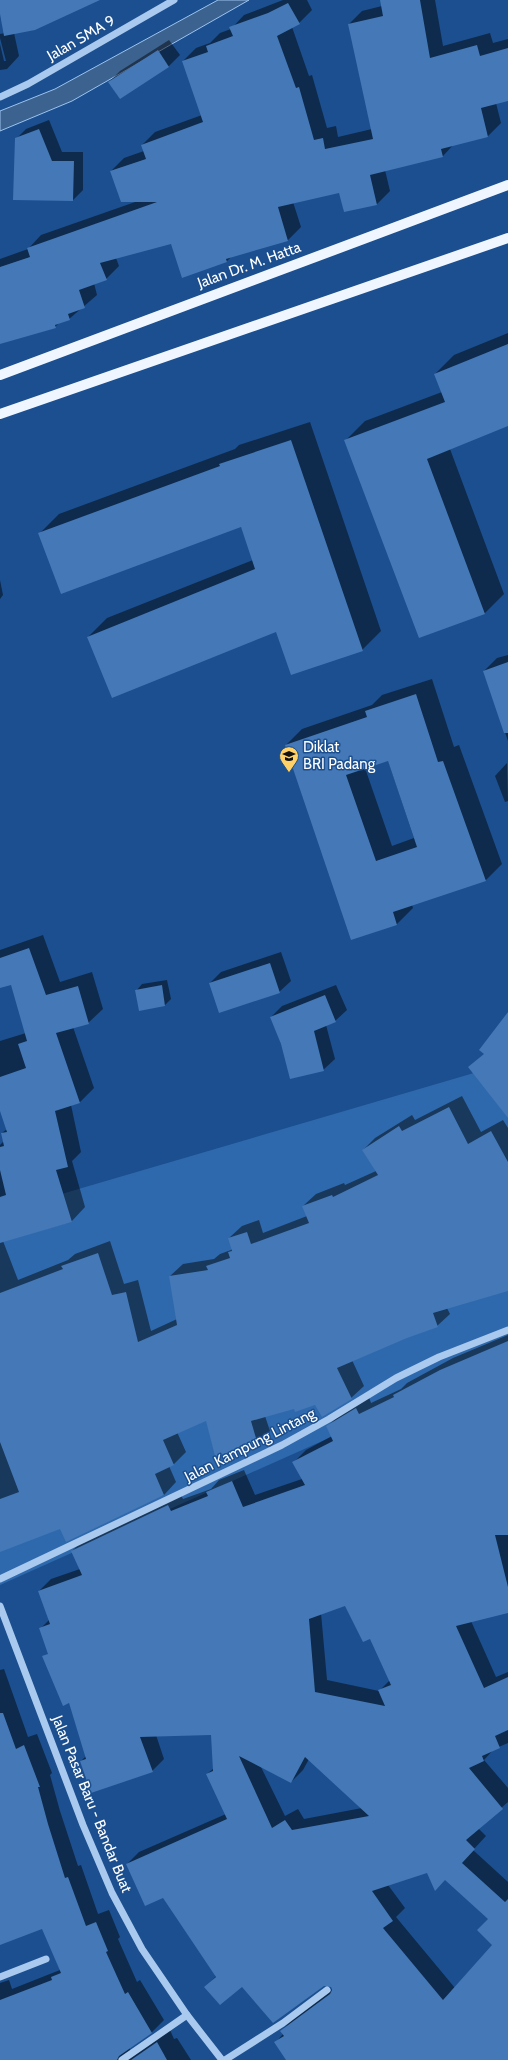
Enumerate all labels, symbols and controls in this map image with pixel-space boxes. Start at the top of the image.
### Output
street label: Jalan SMA 9 [43,11,118,65]
street label: Jalan Dr. M. Hatta [194,238,304,292]
place label: Diklat BRI Padang [303,738,376,773]
school or university icon: Diklat BRI Padang [278,745,300,773]
street label: Jalan Kampung Lintang [181,1404,319,1486]
street label: Jalan Pasar Baru - Bandar Buat [48,1712,136,1895]

